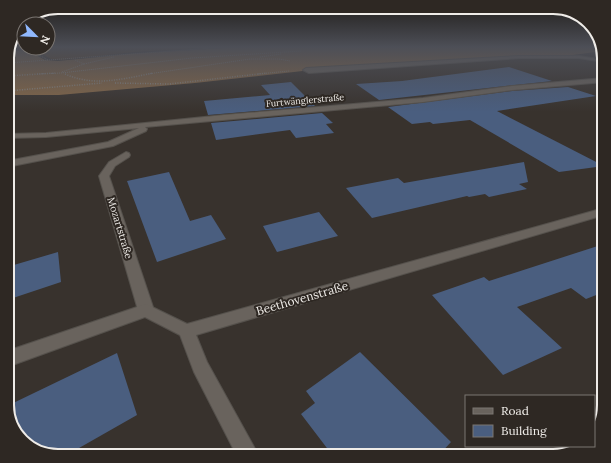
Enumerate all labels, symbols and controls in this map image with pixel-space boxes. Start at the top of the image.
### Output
north arrow [16,16,56,56]
text: N [37,33,53,47]
street label: Furtwänglerstraße [265,91,345,109]
street label: Mozartstraße [104,196,136,261]
street label: Beethovenstraße [254,278,350,318]
legend [465,395,595,447]
text: Road [501,403,529,418]
text: Building [501,423,547,438]

